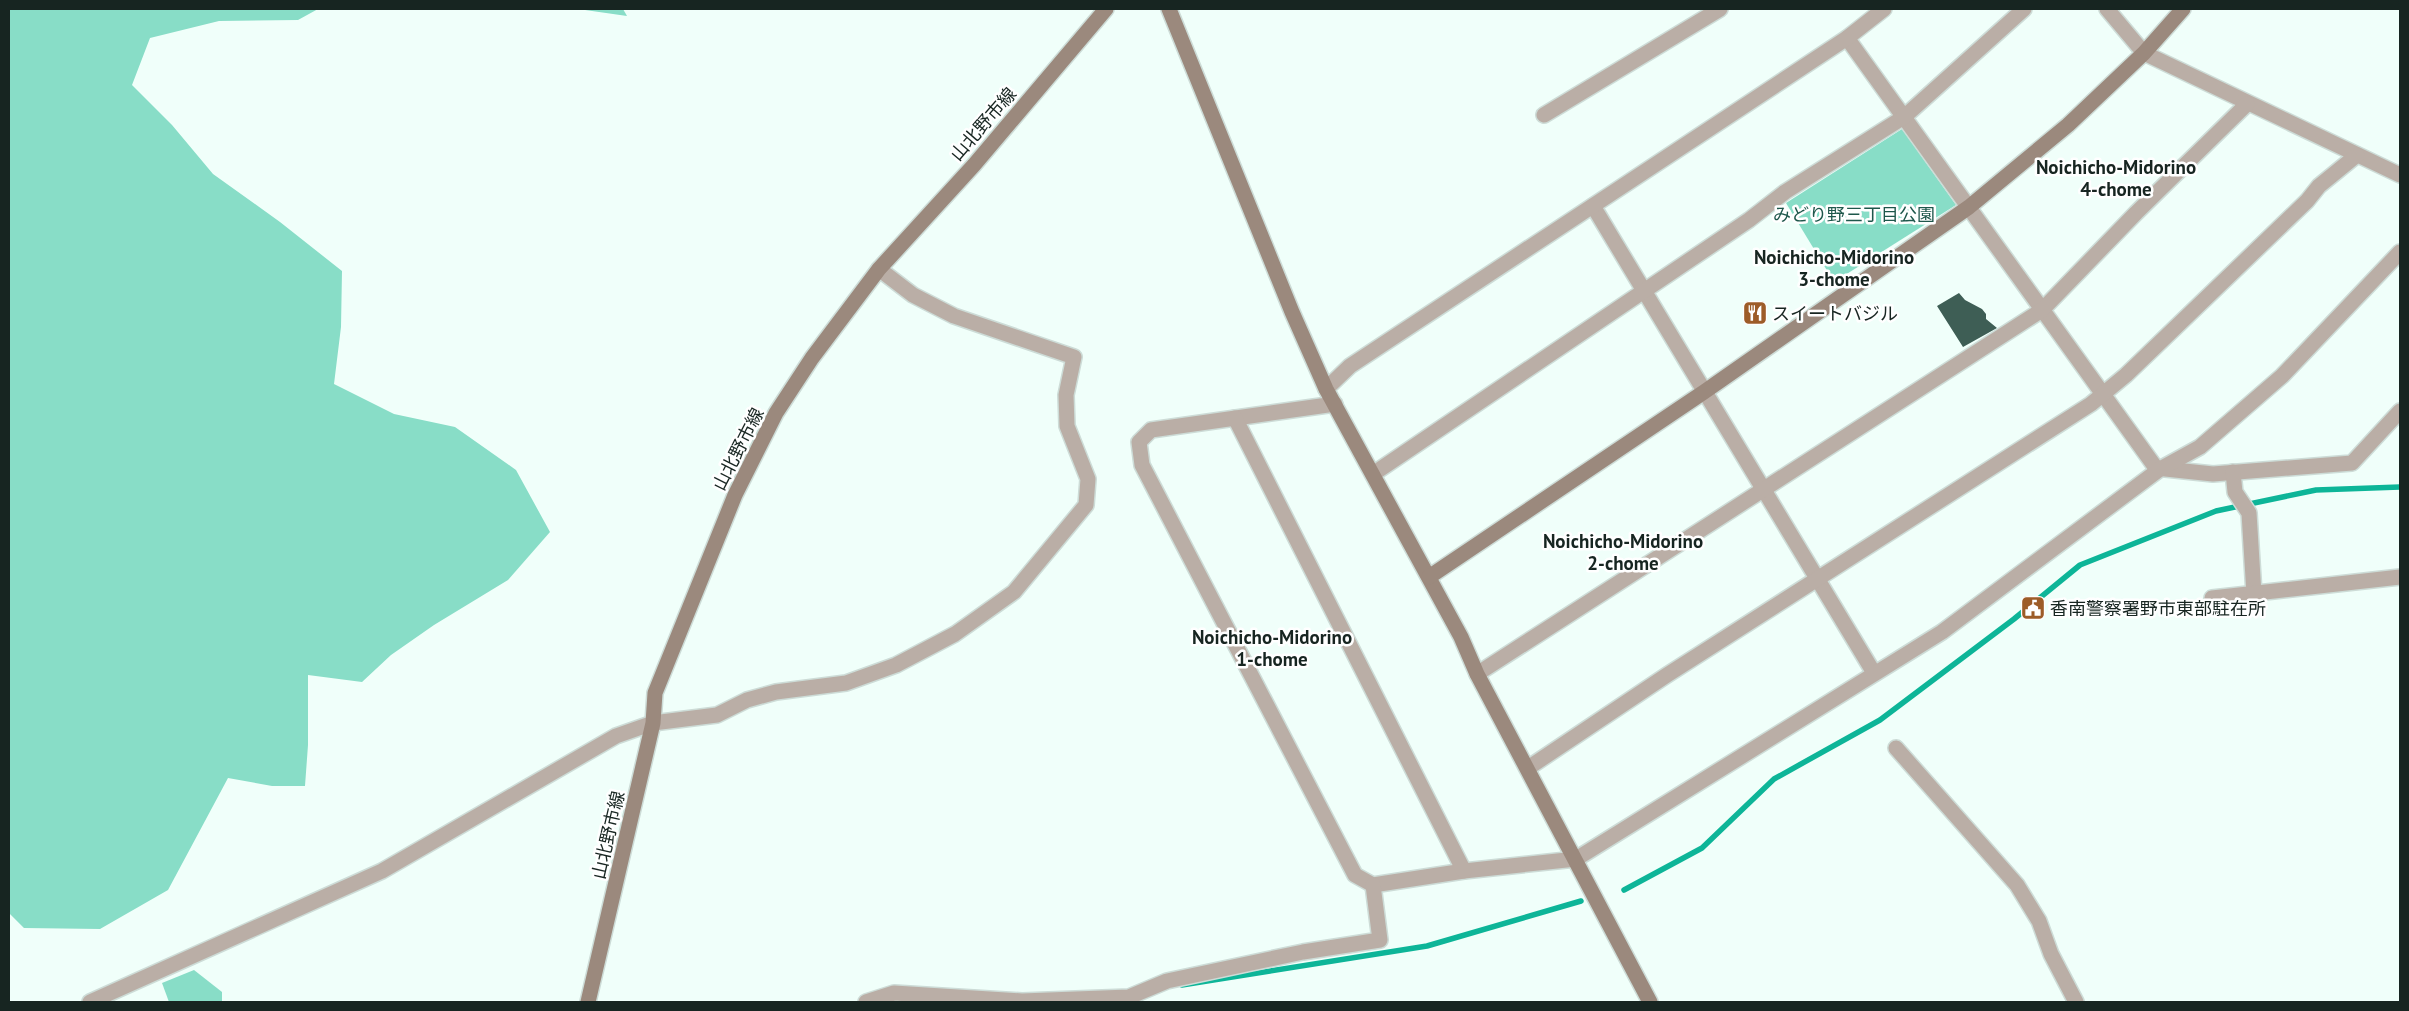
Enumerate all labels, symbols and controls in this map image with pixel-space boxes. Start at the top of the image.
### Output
street label: 山北野市線 [945,82,1021,166]
district label: Noichicho-Midorino 4-chome [2036,155,2196,201]
park label: みどり野三丁目公園 [1773,203,1935,226]
district label: Noichicho-Midorino 3-chome [1754,245,1914,291]
restaurant icon: スイートバジル [1742,300,1768,326]
place label: スイートバジル [1772,302,1898,325]
street label: 山北野市線 [707,404,769,494]
district label: Noichicho-Midorino 2-chome [1543,529,1703,575]
public building icon: 香南警察署野市東部駐在所 [2020,595,2046,621]
place label: 香南警察署野市東部駐在所 [2050,597,2266,620]
district label: Noichicho-Midorino 1-chome [1192,625,1352,671]
street label: 山北野市線 [587,789,629,881]

